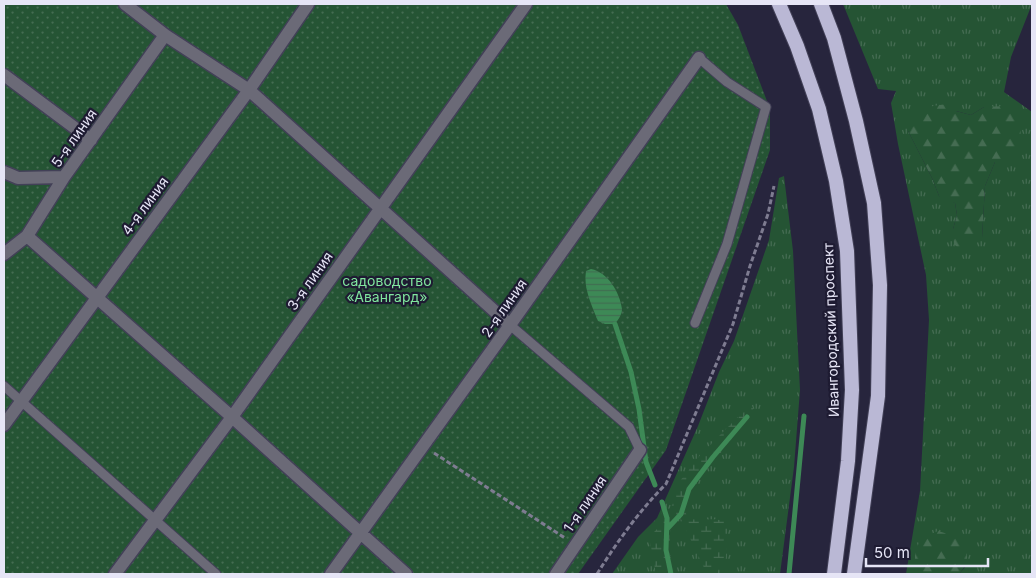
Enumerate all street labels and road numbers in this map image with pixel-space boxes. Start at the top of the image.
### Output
street label: 5-я линия [47,105,100,170]
street label: 4-я линия [118,173,171,238]
street label: Ивангородский проспект [819,242,842,417]
street label: 3-я линия [283,248,336,313]
street label: 2-я линия [477,275,530,340]
street label: 1-я линия [560,472,610,535]

